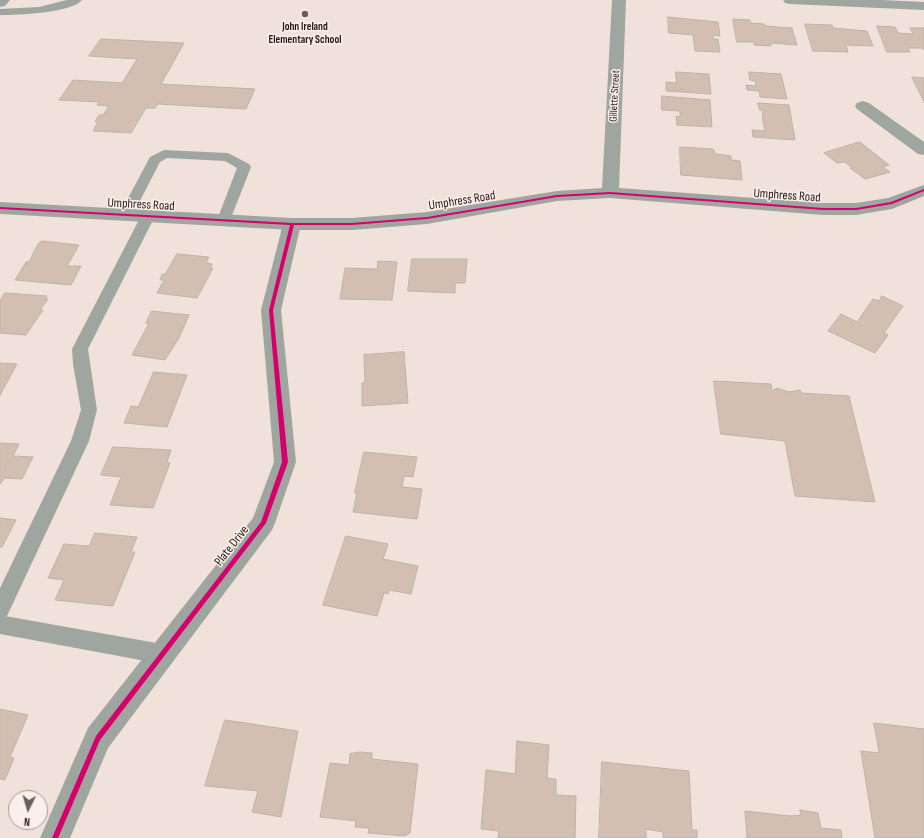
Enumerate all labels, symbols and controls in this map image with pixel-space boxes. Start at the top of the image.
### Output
marker: John Ireland Elementary School [300,9,310,19]
place label: John Ireland Elementary School [269,20,341,46]
street label: Gillette Street [607,70,623,122]
street label: Umphress Road [753,186,821,206]
street label: Umphress Road [427,188,497,214]
street label: Umphress Road [107,195,175,215]
street label: Plate Drive [211,523,253,569]
north arrow [8,790,48,830]
text: N [24,815,30,828]

